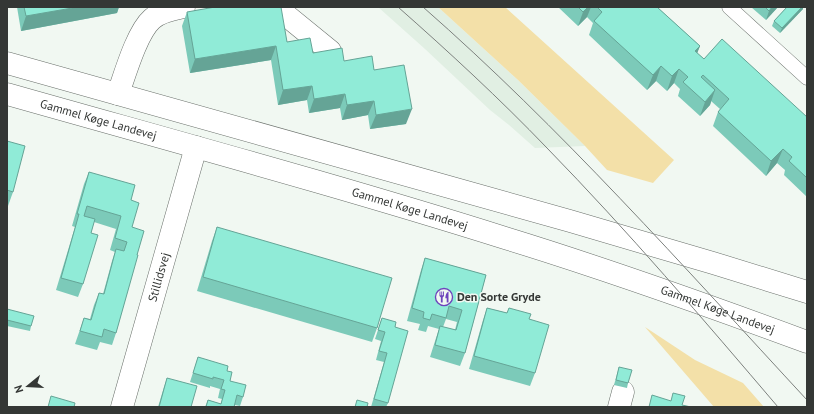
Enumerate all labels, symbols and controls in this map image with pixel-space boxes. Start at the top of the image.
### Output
street label: Gammel Køge Landevej [39,96,159,143]
street label: Gammel Køge Landevej [350,184,470,233]
street label: Stillidsvej [144,251,173,303]
street label: Gammel Køge Landevej [659,282,777,337]
restaurant icon: Den Sorte Gryde [434,287,454,307]
place label: Den Sorte Gryde [457,289,541,304]
north arrow [8,366,48,406]
text: N [11,383,26,395]

